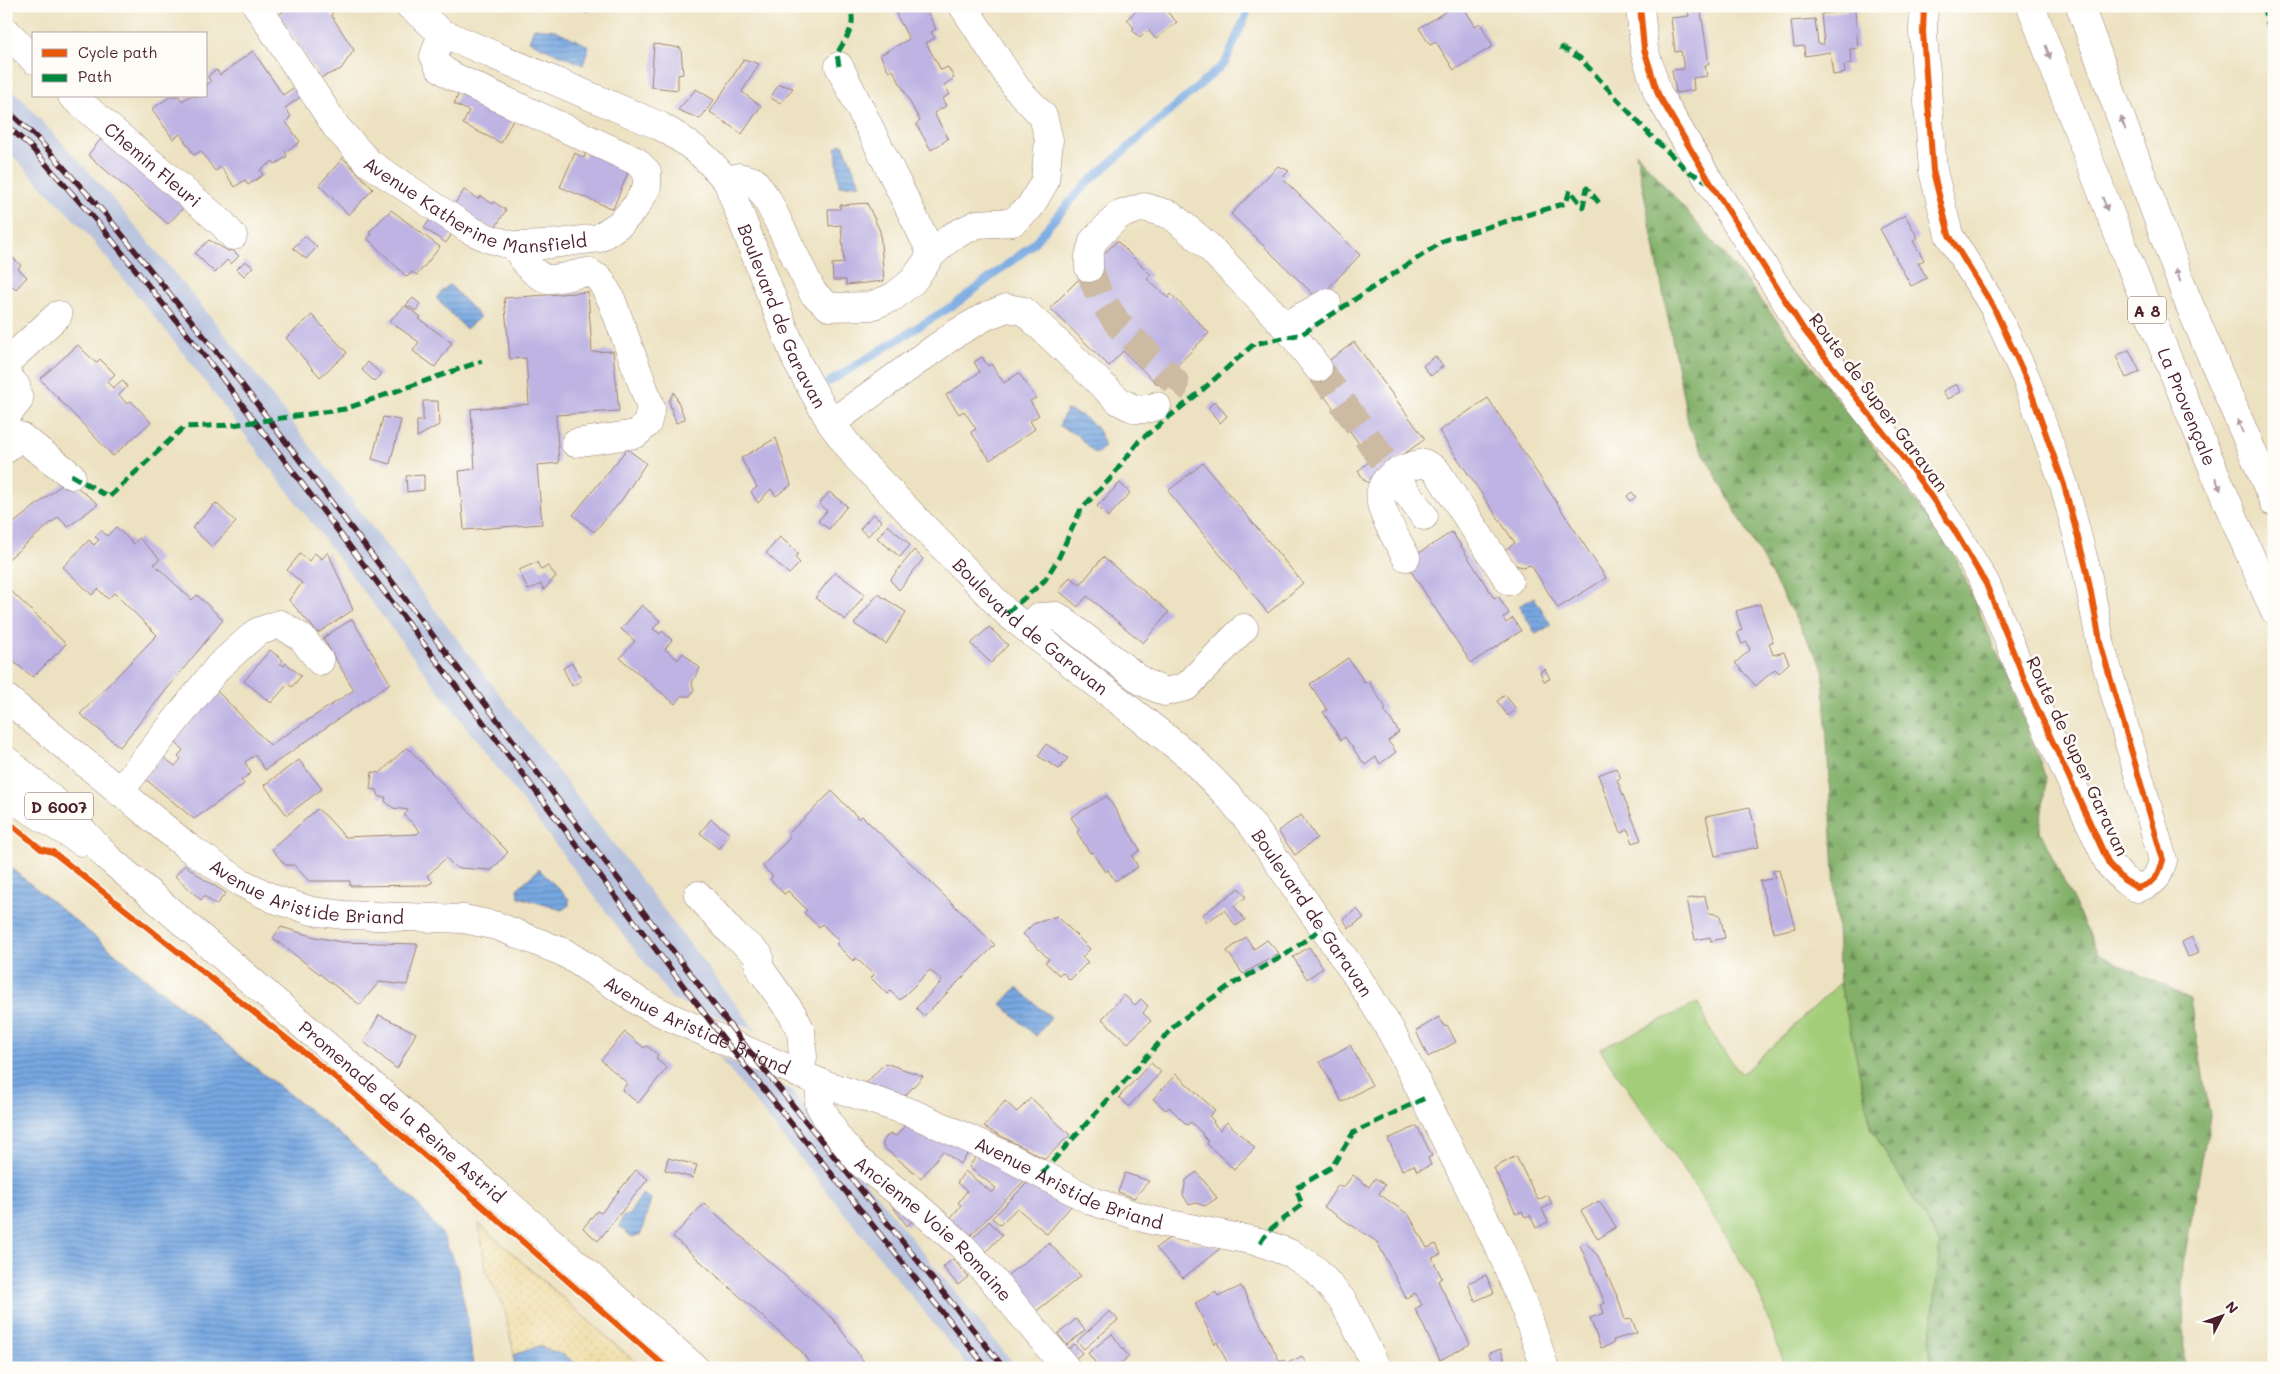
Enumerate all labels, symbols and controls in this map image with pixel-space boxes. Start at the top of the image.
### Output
legend [32,32,208,98]
text: Cycle path [78,42,157,62]
one-way arrow [2044,45,2052,60]
text: Path [78,66,112,86]
one-way arrow [2119,115,2127,130]
street label: Chemin Fleuri [99,117,206,212]
street label: Avenue Katherine Mansfield [359,151,588,258]
one-way arrow [2101,197,2109,212]
street label: Boulevard de Garavan [733,220,832,412]
one-way arrow [2174,268,2181,283]
road number: A 8 [2128,296,2166,324]
street label: Route de Super Garavan [1804,308,1954,496]
street label: La Provençale [2152,344,2222,469]
one-way arrow [2236,419,2244,433]
one-way arrow [2215,477,2223,491]
street label: Boulevard de Garavan [948,553,1113,700]
street label: Route de Super Garavan [2021,652,2135,860]
road number: D 6007 [25,792,93,819]
street label: Boulevard de Garavan [1247,824,1379,1001]
street label: Avenue Aristide Briand [205,853,404,929]
street label: Avenue Aristide Briand [599,970,794,1080]
street label: Promenade de la Reine Astrid [294,1015,510,1208]
street label: Avenue Aristide Briand [971,1131,1165,1234]
street label: Ancienne Voie Romaine [850,1150,1018,1306]
north arrow [2198,1292,2248,1342]
text: N [2222,1297,2243,1317]

